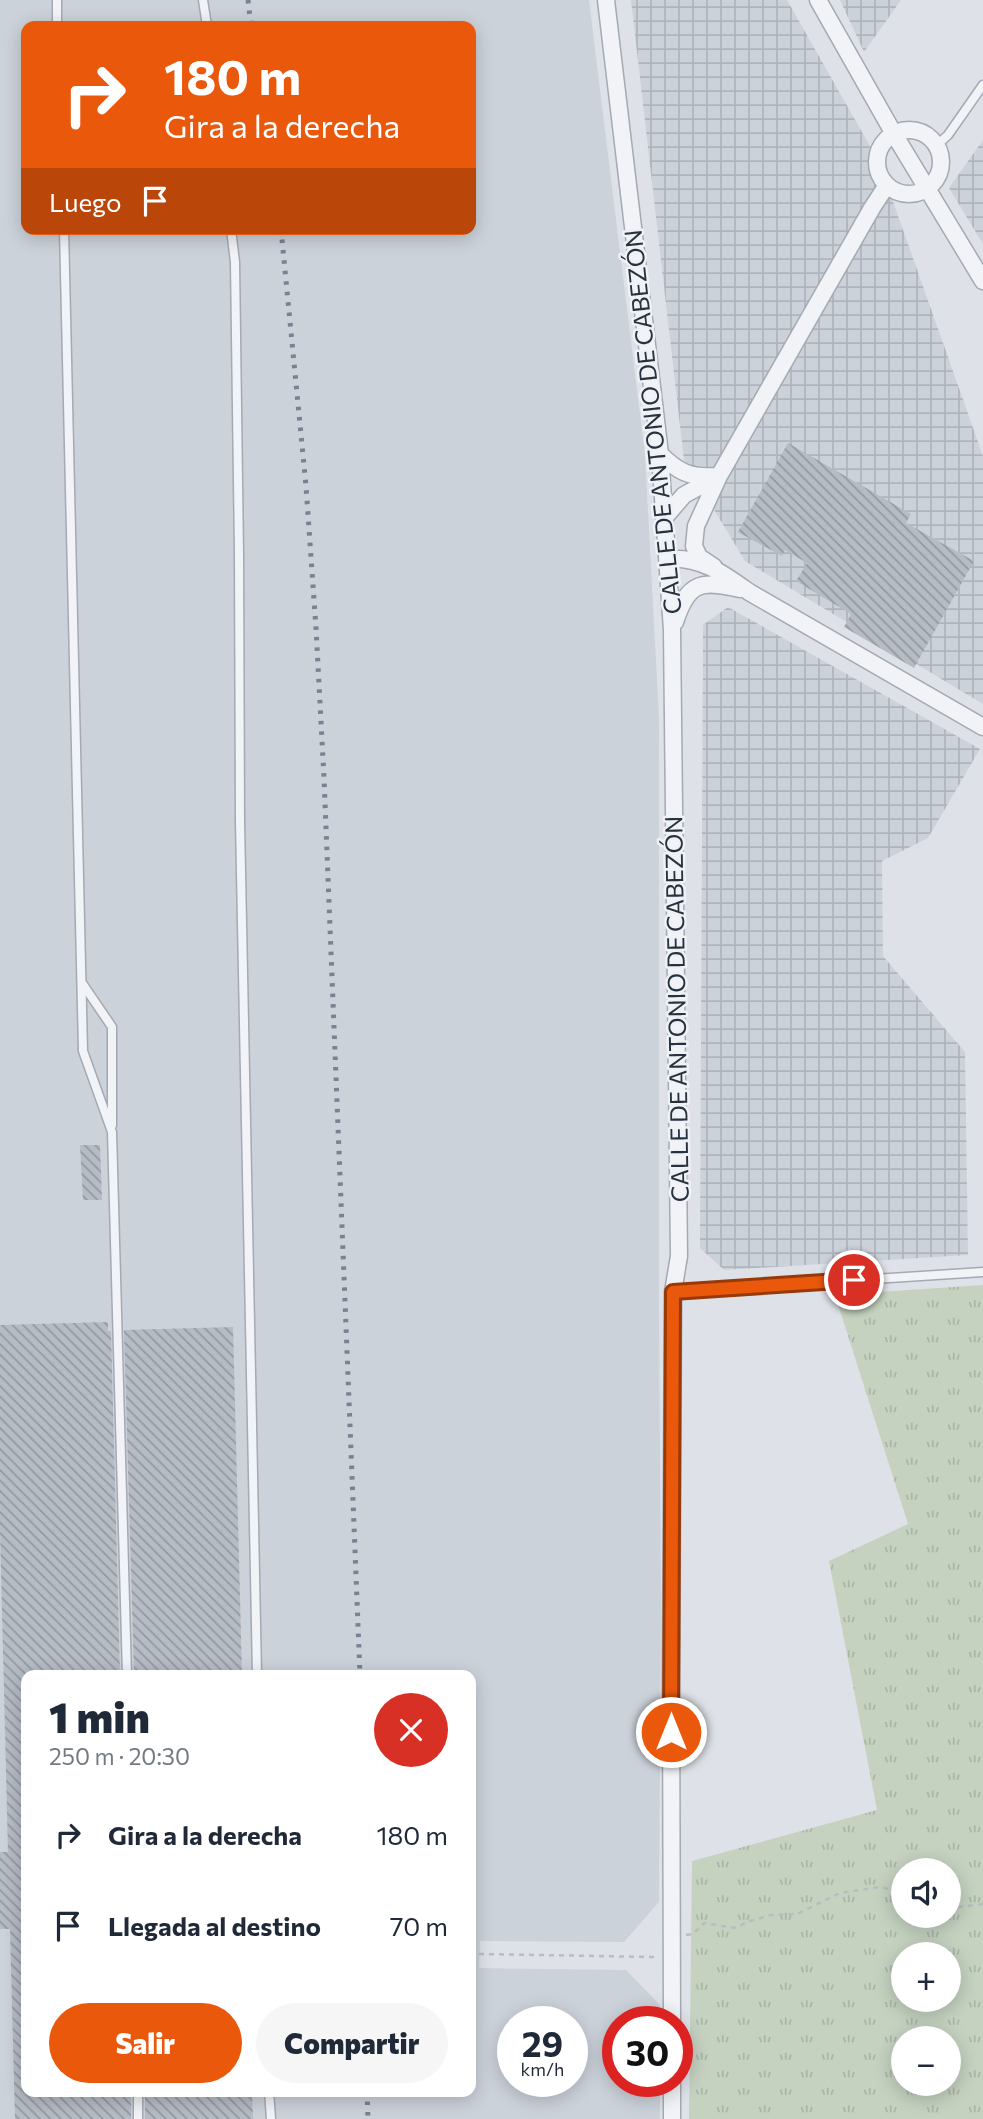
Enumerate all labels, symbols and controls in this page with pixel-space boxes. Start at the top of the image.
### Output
text: 180 m [164,45,301,105]
icon: right [49,49,140,140]
text: Gira a la derecha [164,105,400,145]
icon: arrive [136,182,174,220]
text: Luego [49,186,122,217]
street label: CALLE DE ANTONIO DE CABEZÓN [617,228,687,616]
street label: CALLE DE ANTONIO DE CABEZÓN [658,816,694,1202]
pin [824,1250,884,1310]
icon: arrive [835,1261,873,1299]
text: 1 min [49,1690,150,1742]
button: close [374,1693,448,1767]
position arrow [634,1695,708,1769]
text: 250 m · 20:30 [49,1742,190,1770]
icon: right [49,1816,87,1854]
text: Gira a la derecha [108,1819,302,1850]
text: 180 m [376,1819,448,1850]
map controls [891,1858,961,2096]
button: sound [891,1858,961,1928]
icon: arrive [49,1907,87,1945]
text: Llegada al destino [108,1910,321,1941]
text: 70 m [390,1910,448,1941]
button: + [891,1942,961,2012]
button: Salir [49,2003,242,2083]
button: Compartir [256,2003,448,2083]
speed limit sign: 30 [602,2006,693,2097]
text: 29 [522,2021,563,2064]
button: − [891,2026,961,2096]
text: km/h [521,2058,564,2080]

